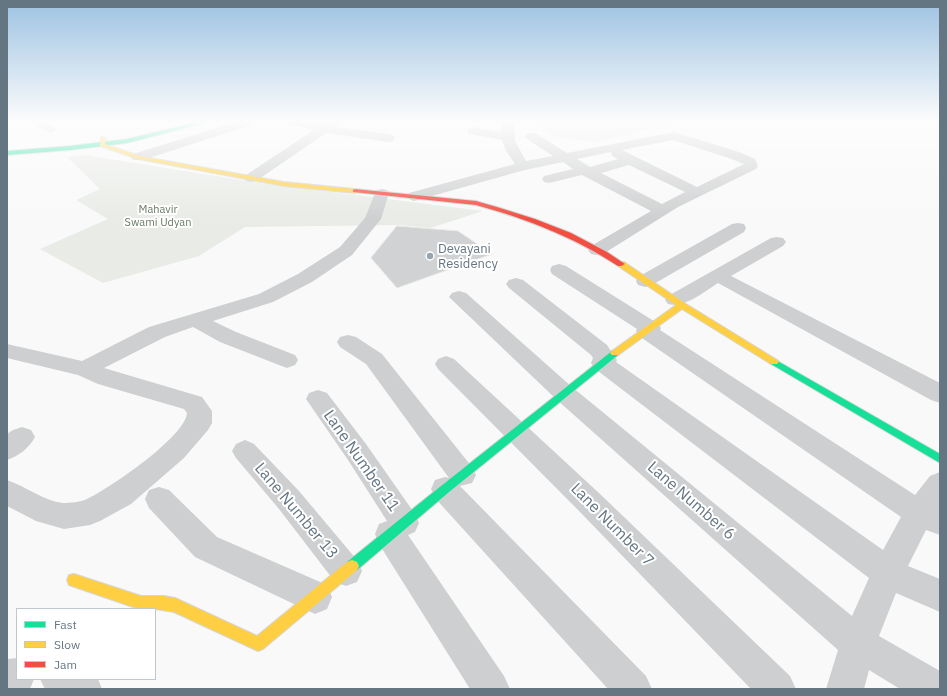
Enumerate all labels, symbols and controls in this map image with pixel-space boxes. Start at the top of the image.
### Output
park label: Mahavir Swami Udyan [125,203,191,229]
place label: Devayani Residency [438,241,498,272]
marker: Devayani Residency [425,251,435,261]
street label: Lane Number 11 [319,407,403,515]
street label: Lane Number 6 [643,458,739,544]
street label: Lane Number 13 [250,459,342,563]
street label: Lane Number 7 [566,479,658,571]
legend [16,608,156,680]
text: Fast [54,617,77,632]
text: Slow [54,637,80,652]
text: Jam [54,657,77,672]

